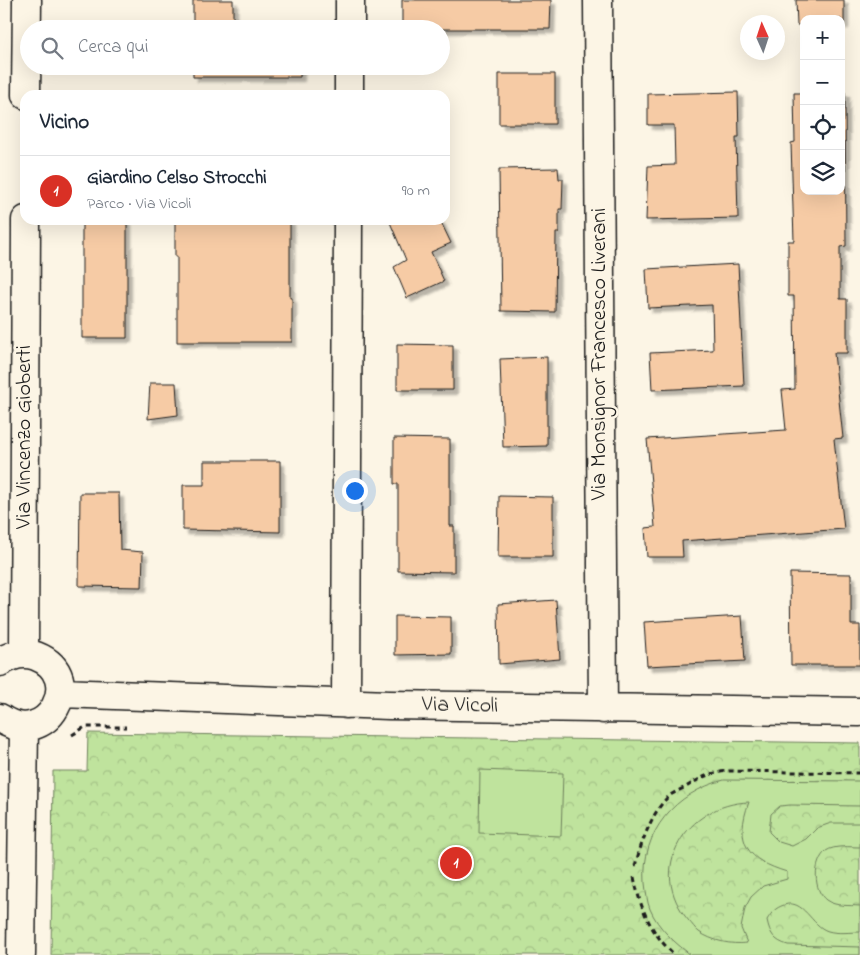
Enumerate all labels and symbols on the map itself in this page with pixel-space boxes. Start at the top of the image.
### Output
north arrow [740,15,785,60]
street label: Via Monsignor Francesco Liverani [584,208,617,501]
street label: Via Vincenzo Gioberti [9,345,41,530]
your location [342,478,368,504]
street label: Via Vicoli [421,689,498,723]
pin: 1 [440,844,472,882]

